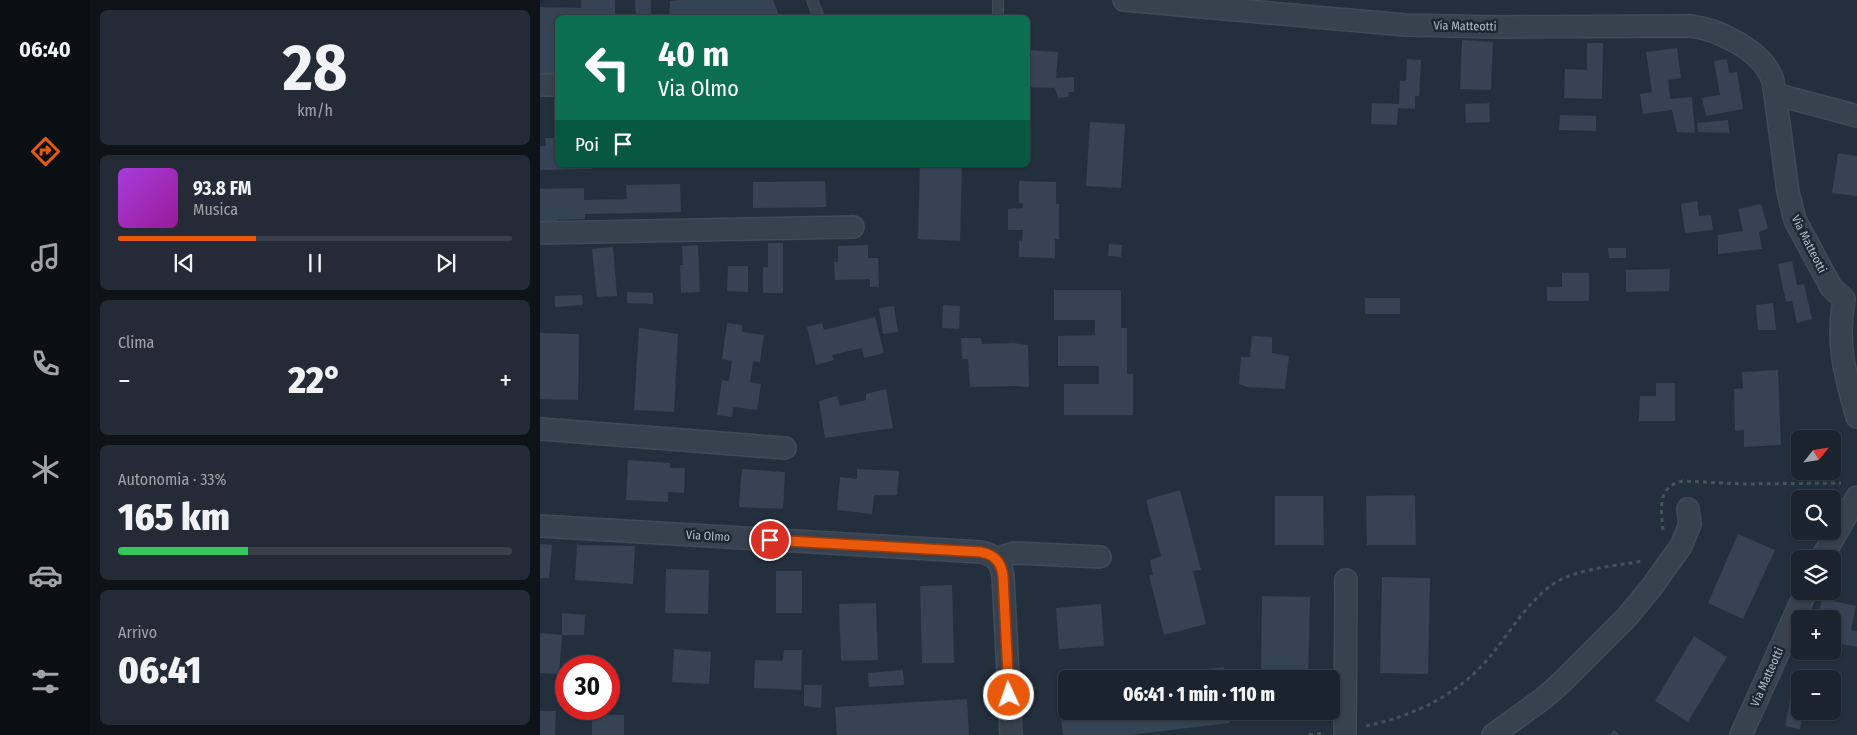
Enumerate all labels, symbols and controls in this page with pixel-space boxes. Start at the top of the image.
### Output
street label: Via Matteotti [1433,18,1497,34]
text: 28 [283,29,347,107]
text: 40 m [658,33,729,75]
icon: left [575,35,640,100]
text: 06:40 [19,36,71,63]
text: Via Olmo [658,75,739,102]
text: km/h [297,101,333,120]
icon: arrive [609,130,637,158]
text: Poi [575,133,599,156]
icon: directions [28,134,63,169]
text: 93.8 FM [193,177,251,200]
text: Musica [193,200,238,219]
street label: Via Matteotti [1788,213,1830,275]
icon: music [28,240,63,275]
icon: previous [170,249,198,277]
icon: pause [301,249,329,277]
icon: next [432,249,460,277]
text: Clima [118,333,154,352]
icon: phone [28,346,63,381]
text: 22° [288,357,342,403]
text: − [118,364,131,397]
text: + [499,364,512,397]
north arrow [1791,430,1841,480]
map controls [1791,430,1841,720]
icon: climate [28,452,63,487]
text: Autonomia · 33% [118,470,227,489]
button: search [1791,490,1841,540]
text: 165 km [118,494,230,540]
pin [749,519,791,561]
icon: arrive [756,526,784,554]
street label: Via Olmo [686,528,730,544]
button: layers [1791,550,1841,600]
icon: car [28,558,63,593]
button: + [1791,610,1841,660]
text: Arrivo [118,623,157,642]
street label: Via Matteotti [1748,645,1786,709]
text: 06:41 [118,647,202,693]
speed limit sign: 30 [555,655,620,720]
icon: filters [28,664,63,699]
position arrow [982,668,1034,720]
button: − [1791,670,1841,720]
text: 06:41 · 1 min · 110 m [1123,683,1275,706]

